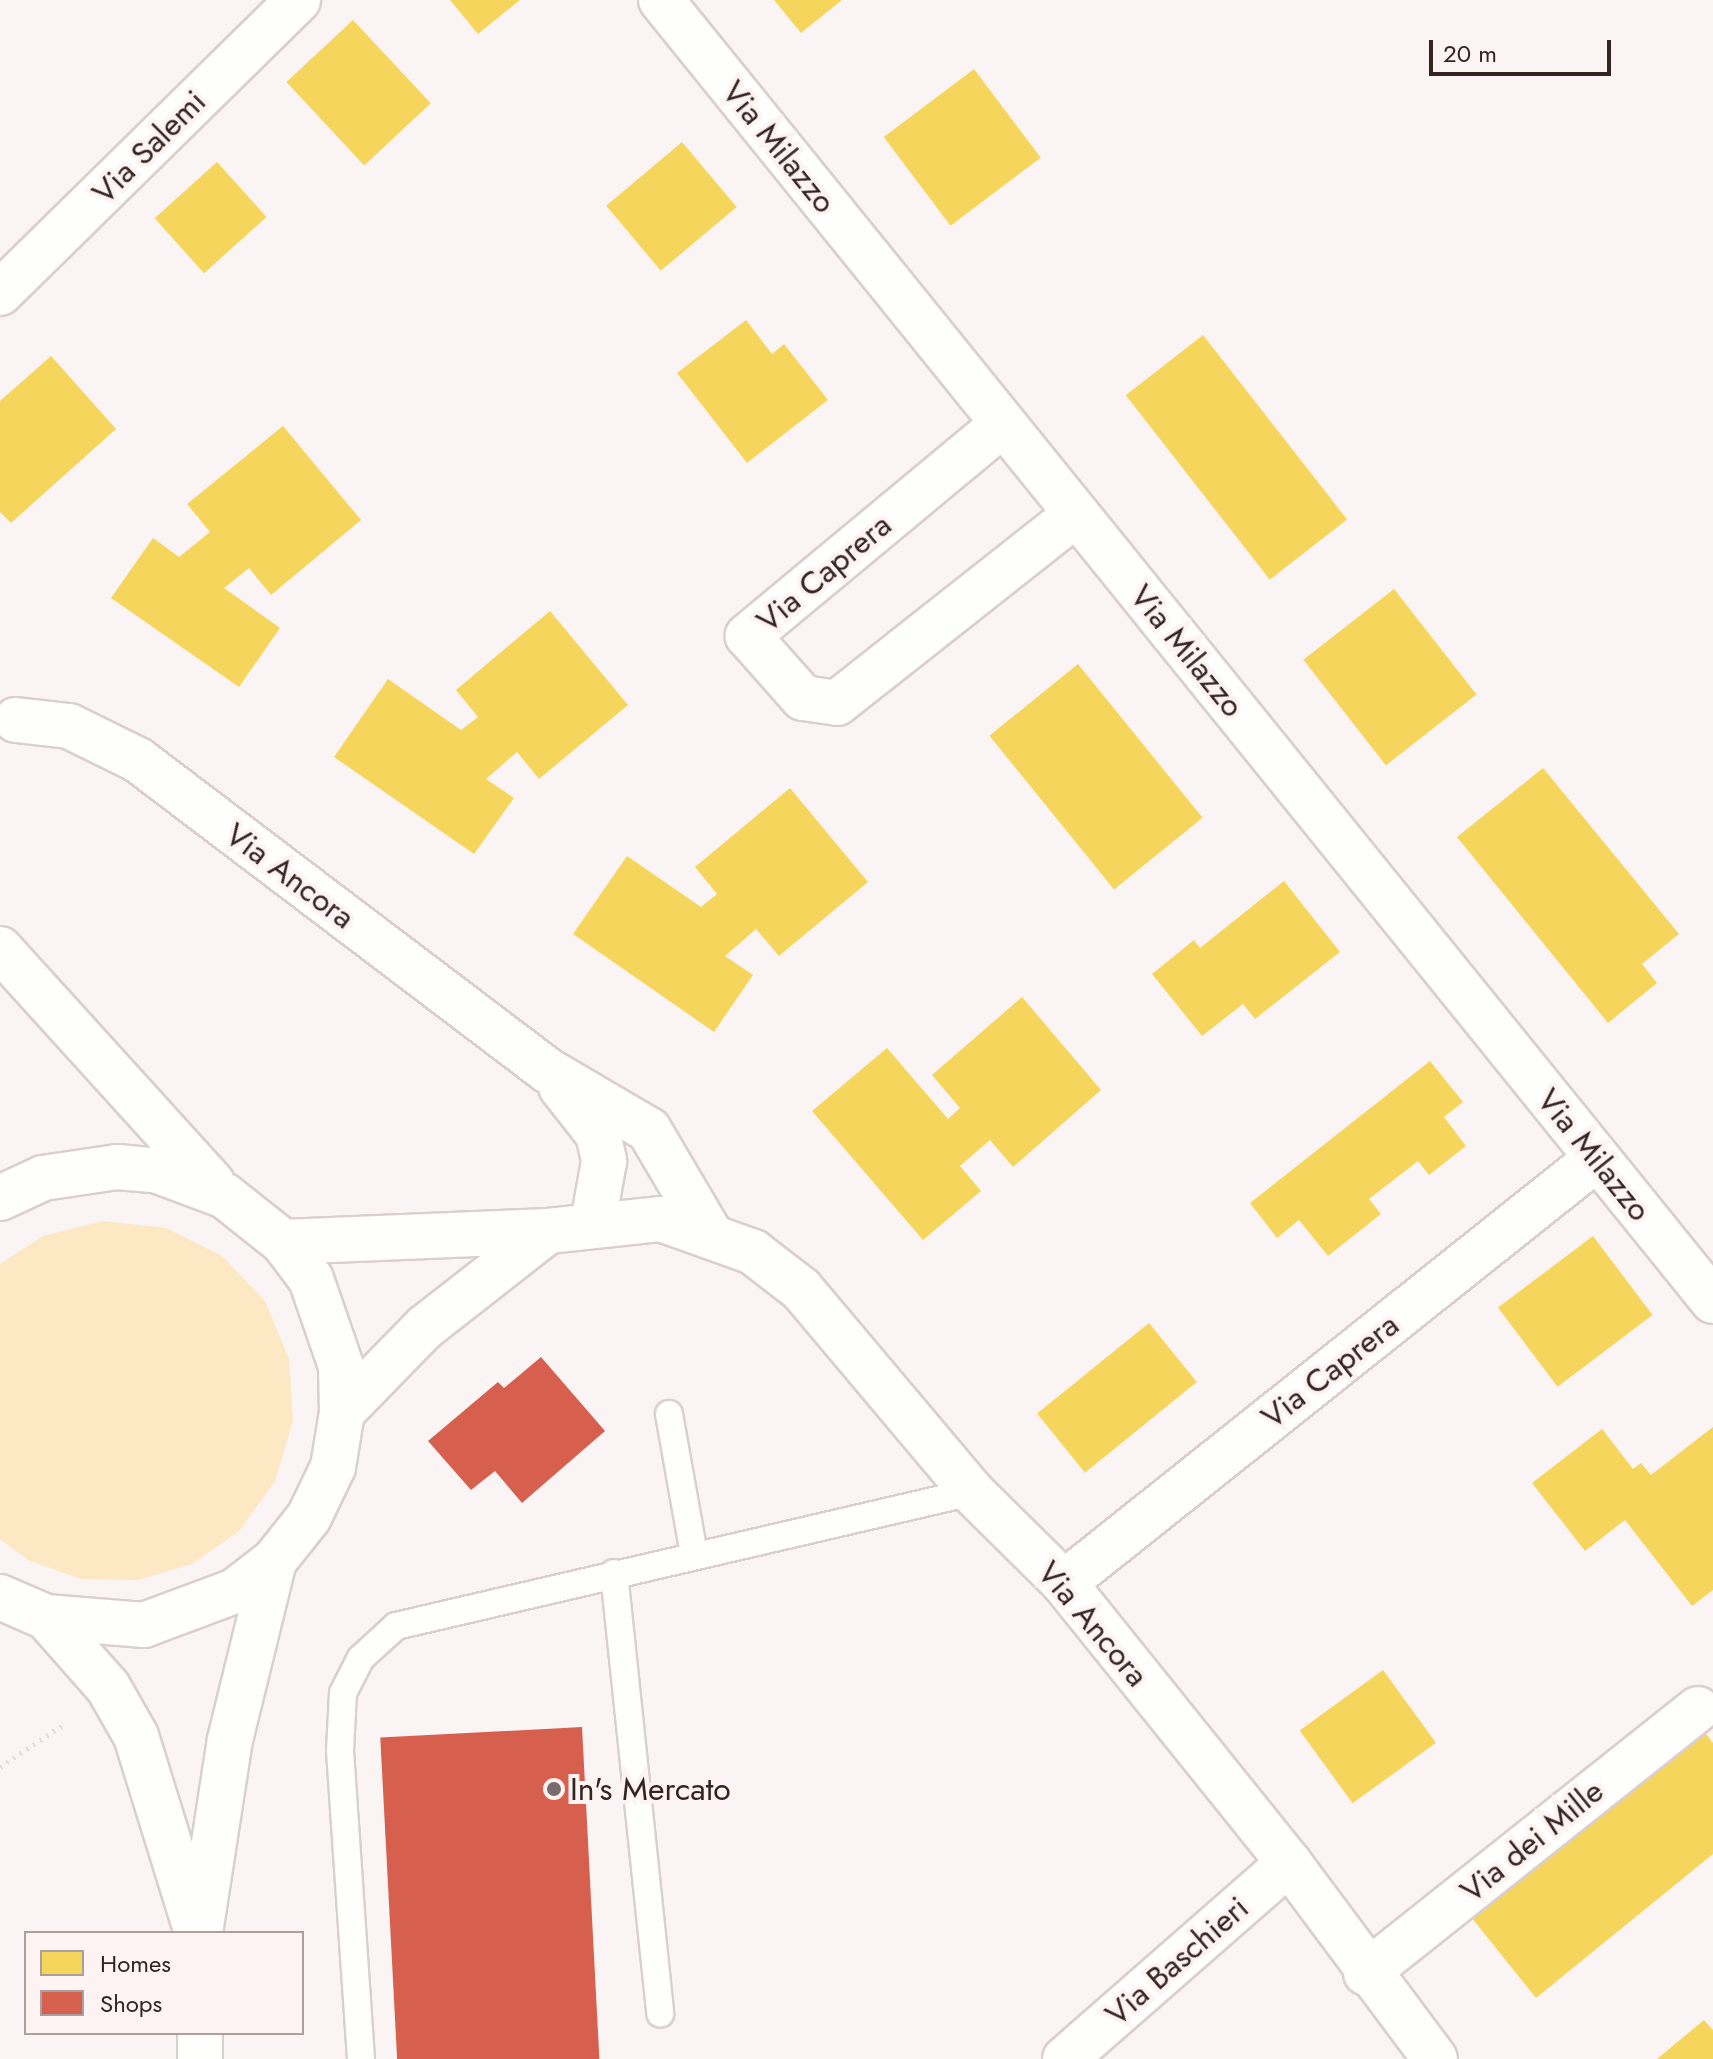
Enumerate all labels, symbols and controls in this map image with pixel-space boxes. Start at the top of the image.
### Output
scale bar [1433,24,1615,74]
text: 20 m [1443,36,1497,71]
street label: Via Milazzo [714,73,844,221]
street label: Via Salemi [84,82,214,212]
street label: Via Caprera [749,506,899,640]
street label: Via Milazzo [1122,577,1252,725]
street label: Via Ancora [218,815,362,937]
street label: Via Milazzo [1529,1081,1659,1229]
street label: Via Caprera [1254,1306,1406,1436]
street label: Via Ancora [1030,1554,1156,1694]
place label: In's Mercato [570,1770,731,1808]
street label: Via dei Mille [1453,1772,1611,1910]
marker: In's Mercato [545,1780,563,1798]
street label: Via Baschieri [1098,1889,1256,2033]
legend [24,1931,304,2035]
text: Homes [100,1946,171,1981]
text: Shops [100,1986,162,2021]

